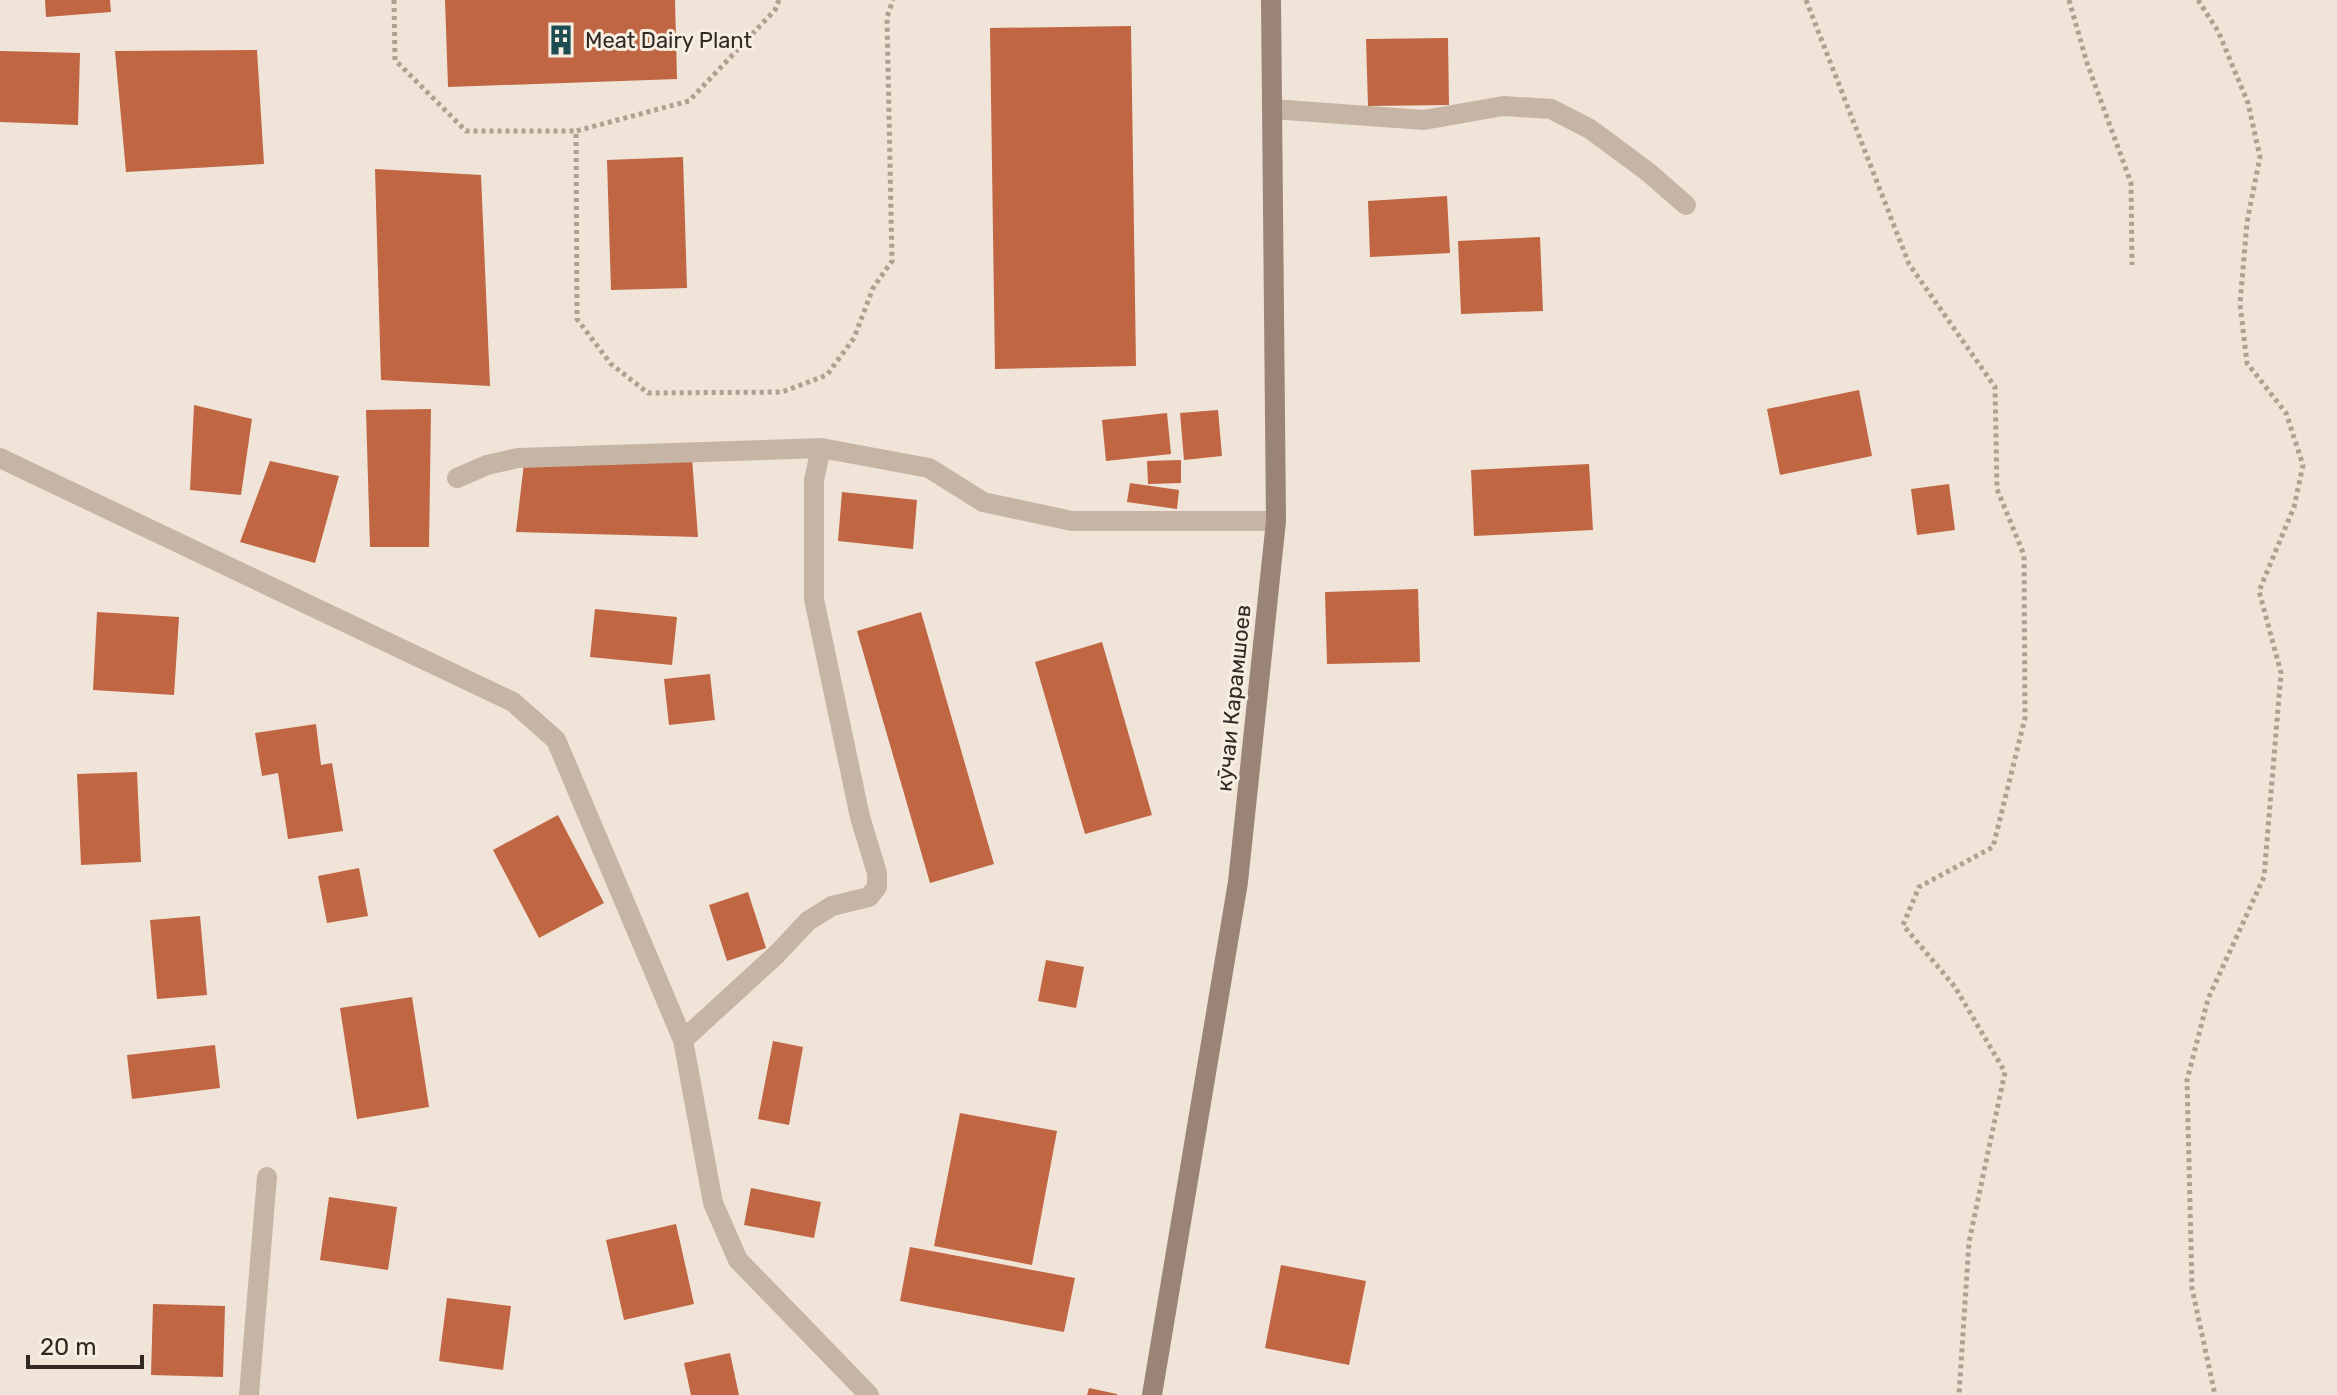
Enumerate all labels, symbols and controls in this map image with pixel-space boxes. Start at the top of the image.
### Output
building icon: Meat Dairy Plant [544,23,578,57]
place label: Meat Dairy Plant [585,27,753,54]
street label: кӯчаи Карамшоев [1210,603,1257,793]
scale bar [28,1319,142,1369]
text: 20 m [40,1333,97,1361]

